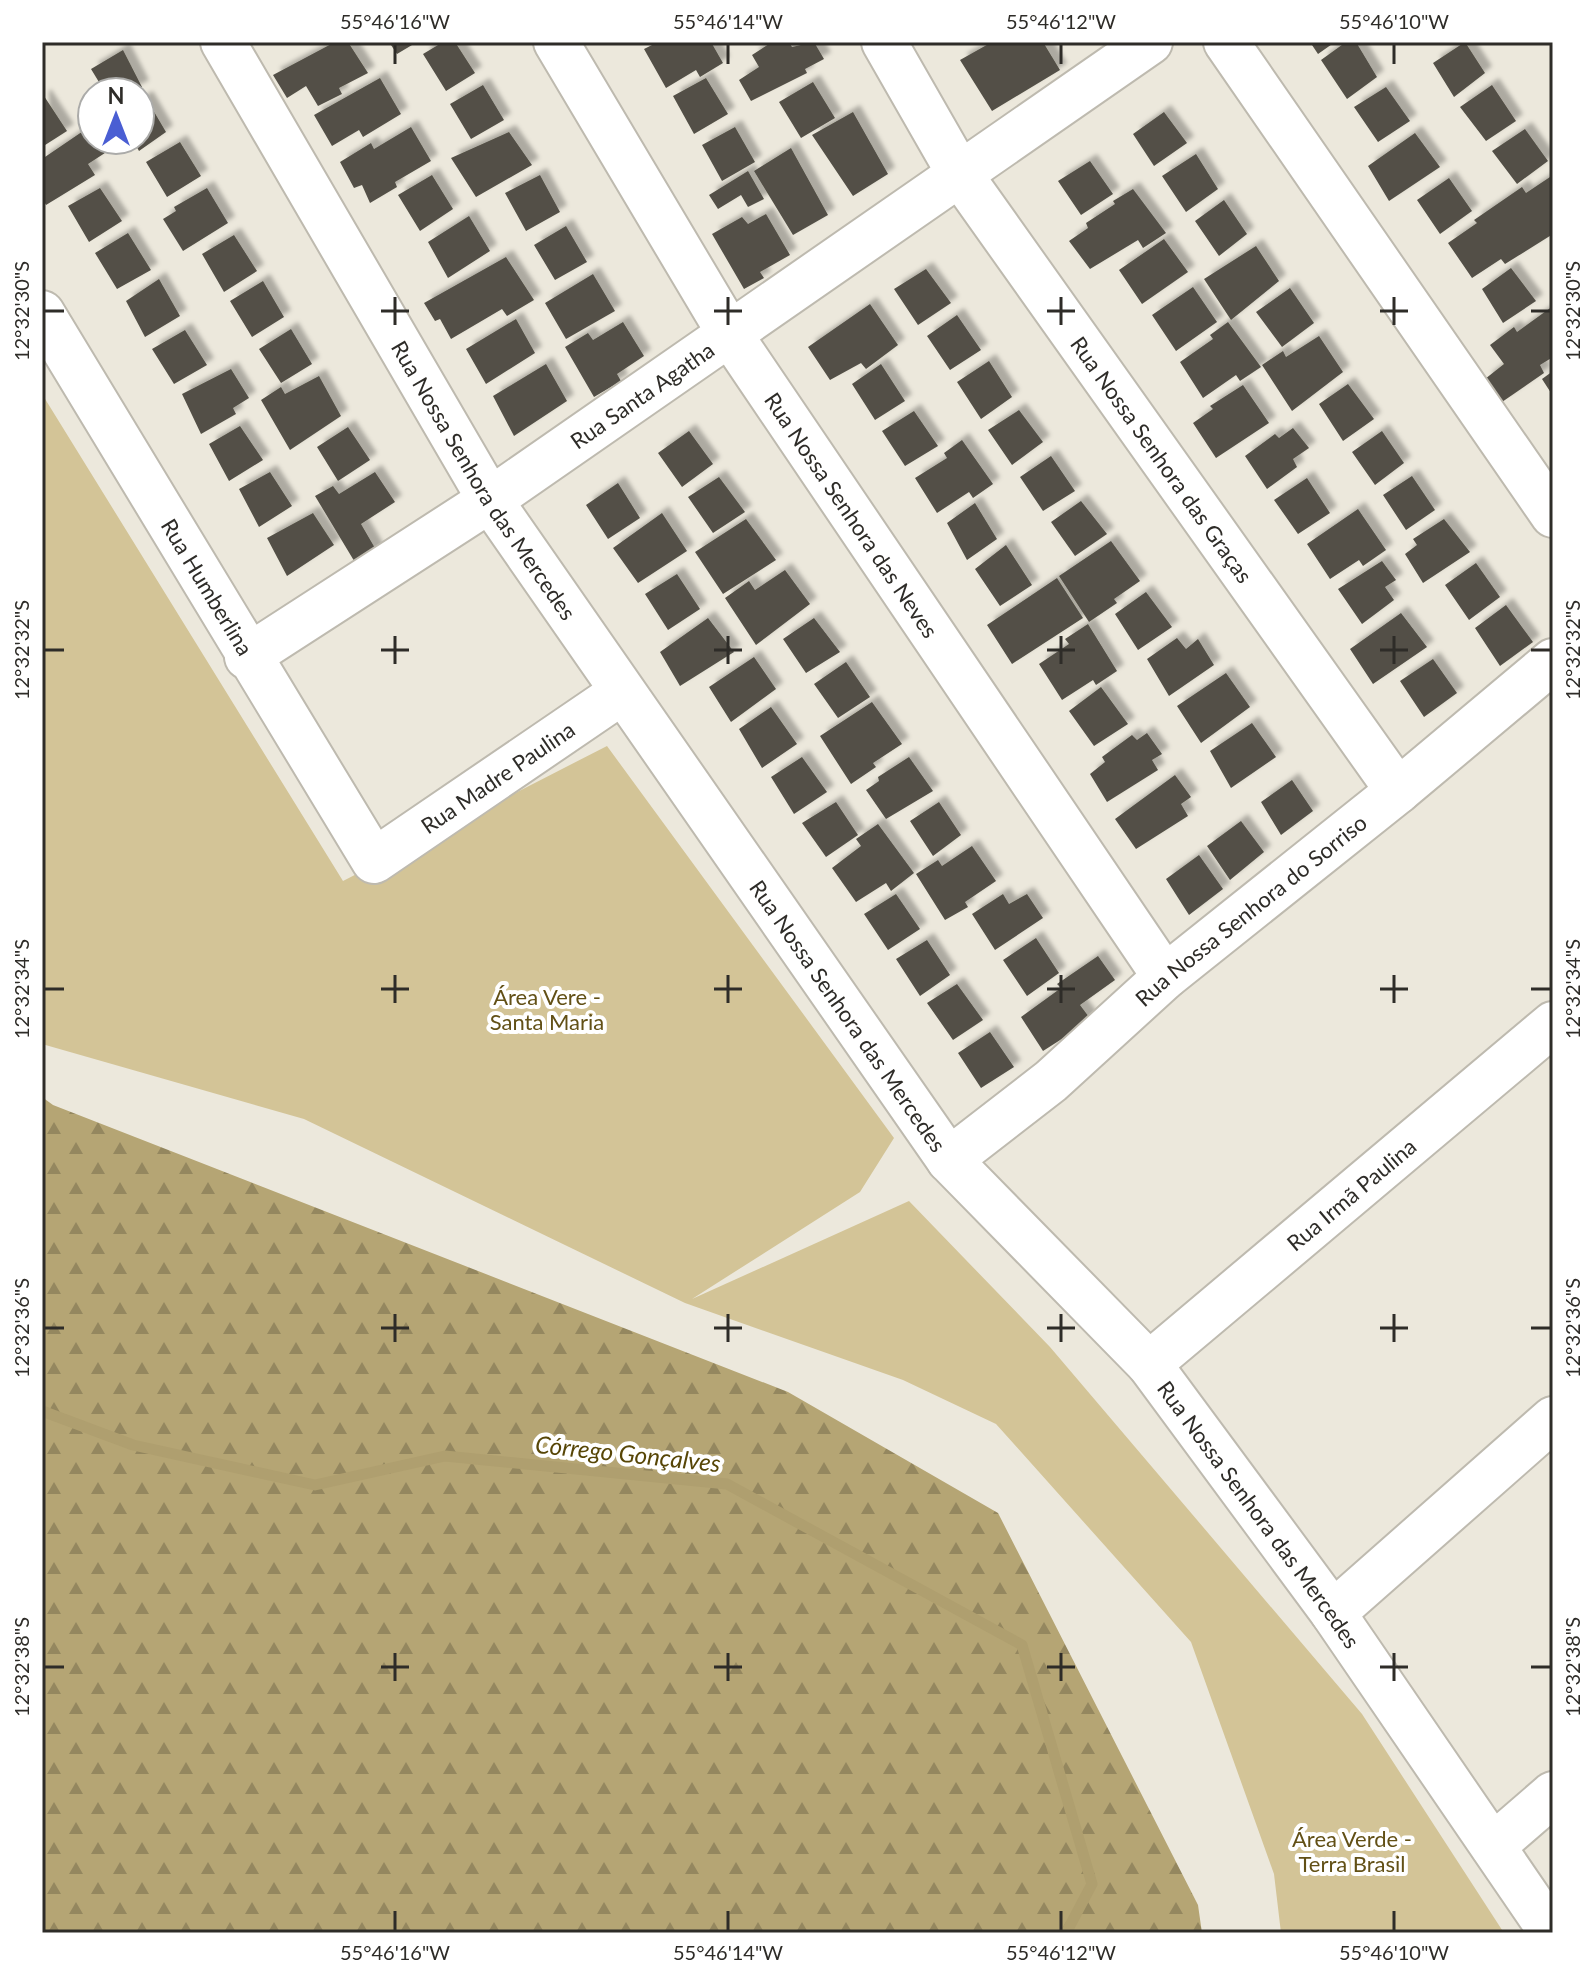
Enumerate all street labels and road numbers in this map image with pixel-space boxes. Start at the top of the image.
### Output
street label: Rua Nossa Senhora das Graças [1066,331,1259,588]
street label: Rua Nossa Senhora das Mercedes [386,335,582,625]
street label: Rua Santa Agatha [565,335,719,454]
street label: Rua Nossa Senhora das Neves [759,387,945,642]
street label: Rua Humberlina [156,513,259,660]
street label: Rua Madre Paulina [415,715,579,839]
street label: Rua Nossa Senhora do Sorriso [1129,808,1372,1011]
street label: Rua Nossa Senhora das Mercedes [745,874,952,1157]
street label: Rua Irmã Paulina [1281,1132,1421,1256]
street label: Rua Nossa Senhora das Mercedes [1152,1375,1366,1653]

